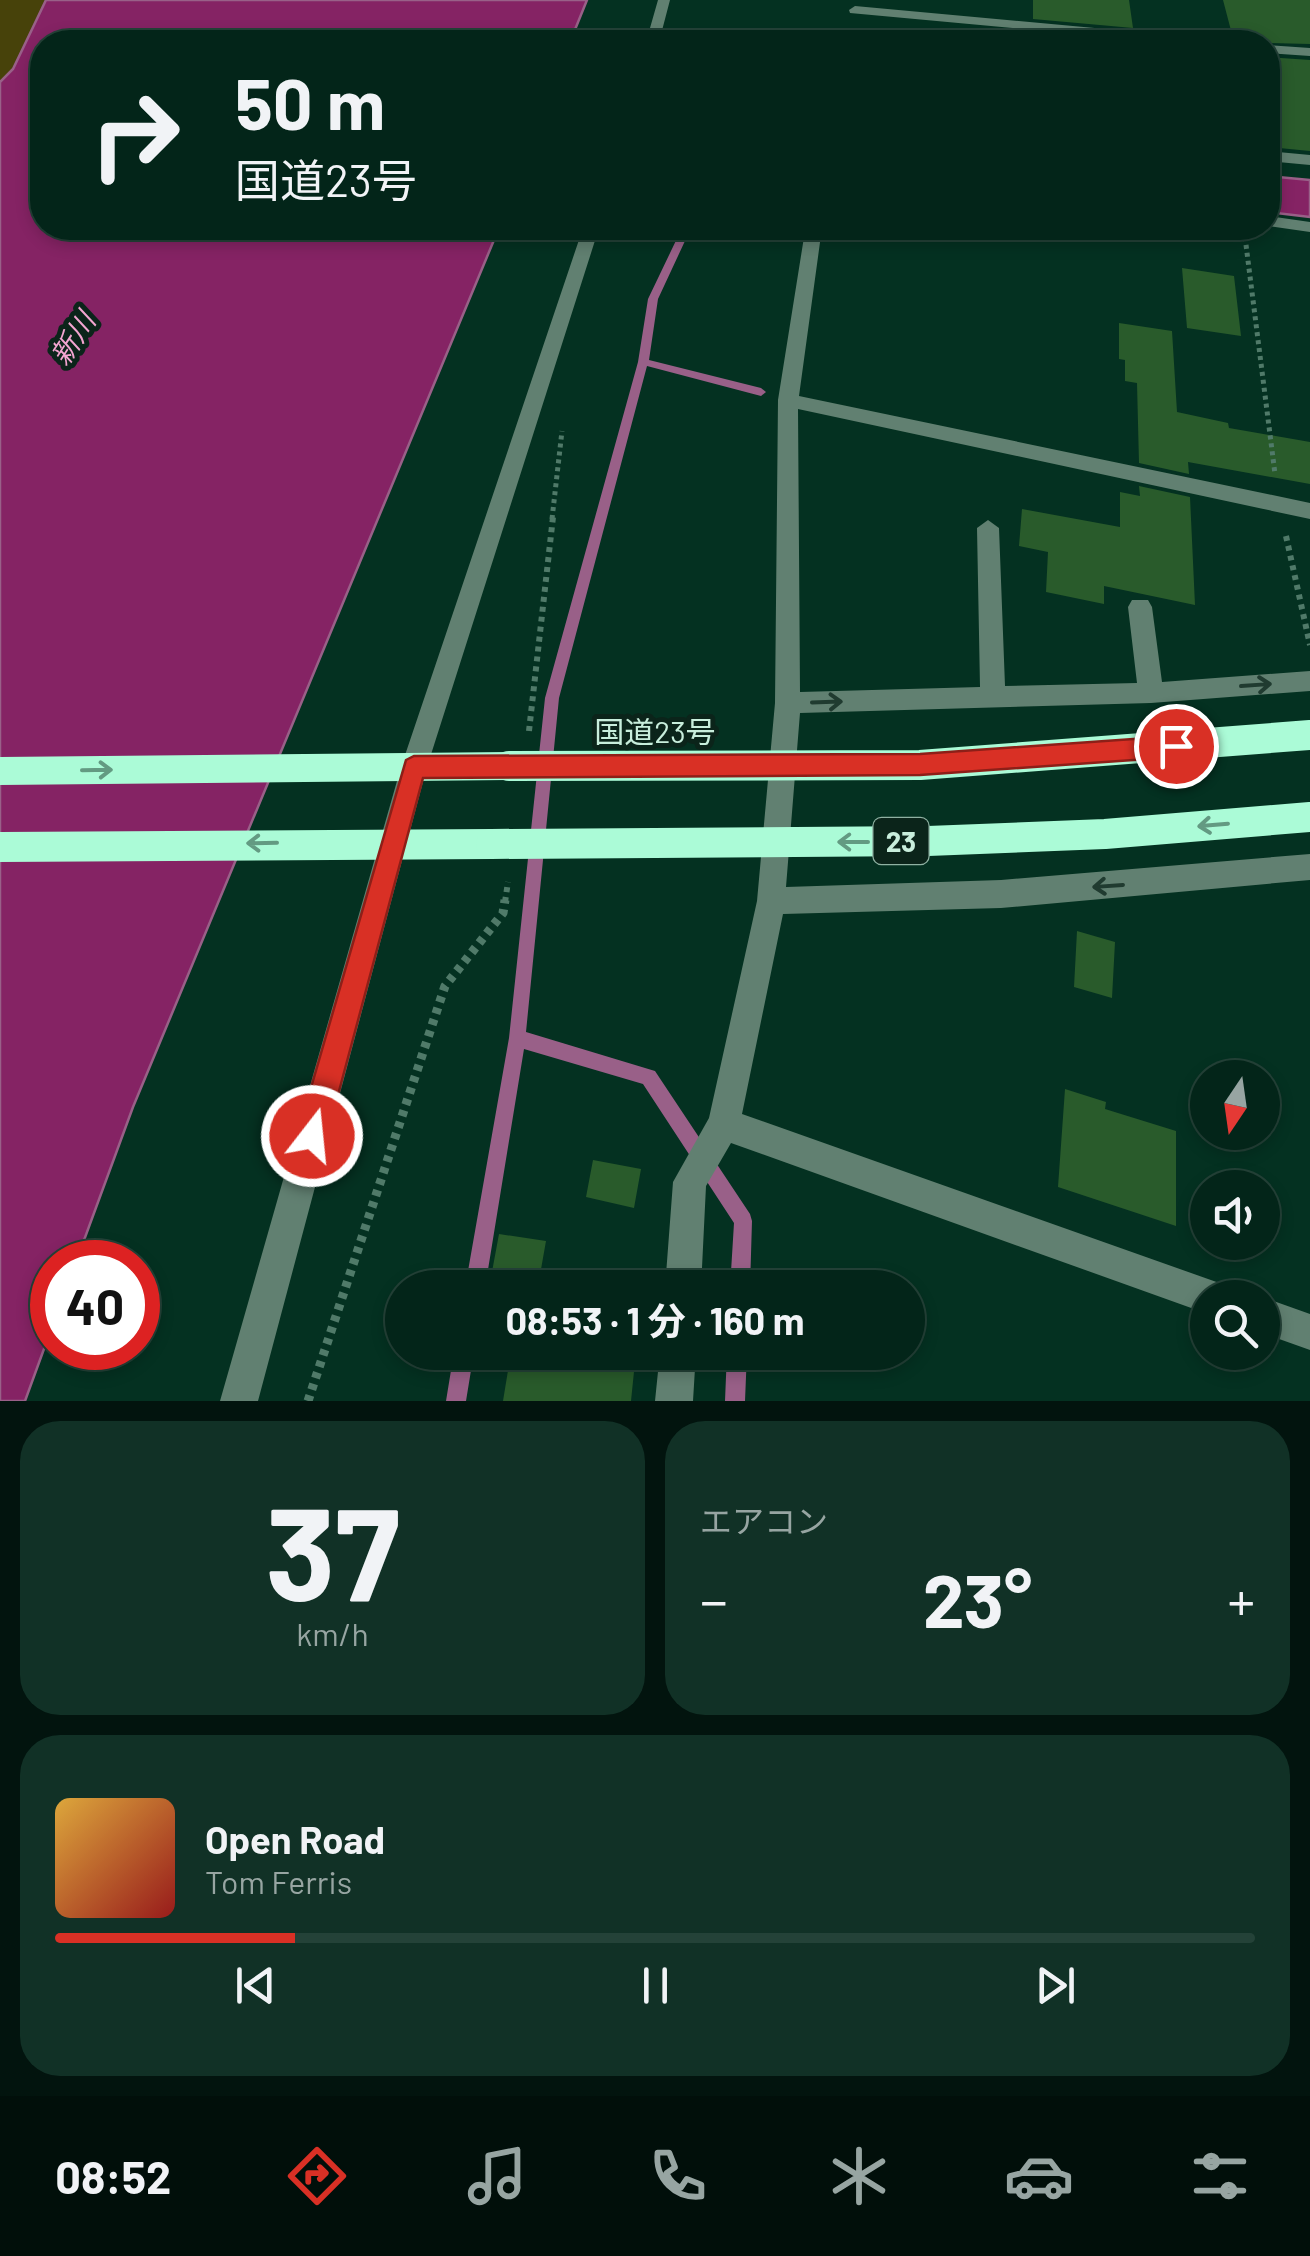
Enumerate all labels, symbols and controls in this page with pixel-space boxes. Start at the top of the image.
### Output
text: 50 m [235,60,385,144]
icon: right [70,70,200,200]
text: 国道23号 [235,152,417,206]
water label: 新川 [42,303,103,371]
one-way arrow [1240,675,1272,694]
one-way arrow [810,692,842,711]
pin [1134,704,1219,789]
street label: 国道23号 [594,713,716,749]
icon: arrive [1149,719,1204,774]
one-way arrow [80,760,113,780]
one-way arrow [1197,815,1229,834]
road number: 23 [874,818,928,864]
one-way arrow [838,832,870,852]
one-way arrow [246,834,278,853]
one-way arrow [1093,876,1125,895]
north arrow [1190,1060,1280,1150]
map controls [1190,1060,1280,1370]
position arrow [260,1084,364,1188]
button: sound [1190,1170,1280,1260]
speed limit sign: 40 [30,1240,160,1370]
button: search [1190,1280,1280,1370]
text: 08:53 · 1 分 · 160 m [505,1297,805,1343]
text: 37 [265,1471,400,1627]
text: エアコン [700,1501,828,1539]
text: 23° [923,1553,1032,1643]
text: − [700,1566,728,1632]
text: + [1227,1566,1255,1632]
text: km/h [296,1614,369,1652]
text: Open Road [205,1816,385,1862]
text: Tom Ferris [205,1862,352,1900]
icon: previous [228,1958,283,2013]
icon: pause [628,1958,683,2013]
icon: next [1028,1958,1083,2013]
icon: directions [282,2141,352,2211]
icon: music [462,2141,532,2211]
icon: phone [643,2141,713,2211]
icon: climate [824,2141,894,2211]
icon: car [1004,2141,1074,2211]
icon: filters [1185,2141,1255,2211]
text: 08:52 [55,2149,171,2203]

